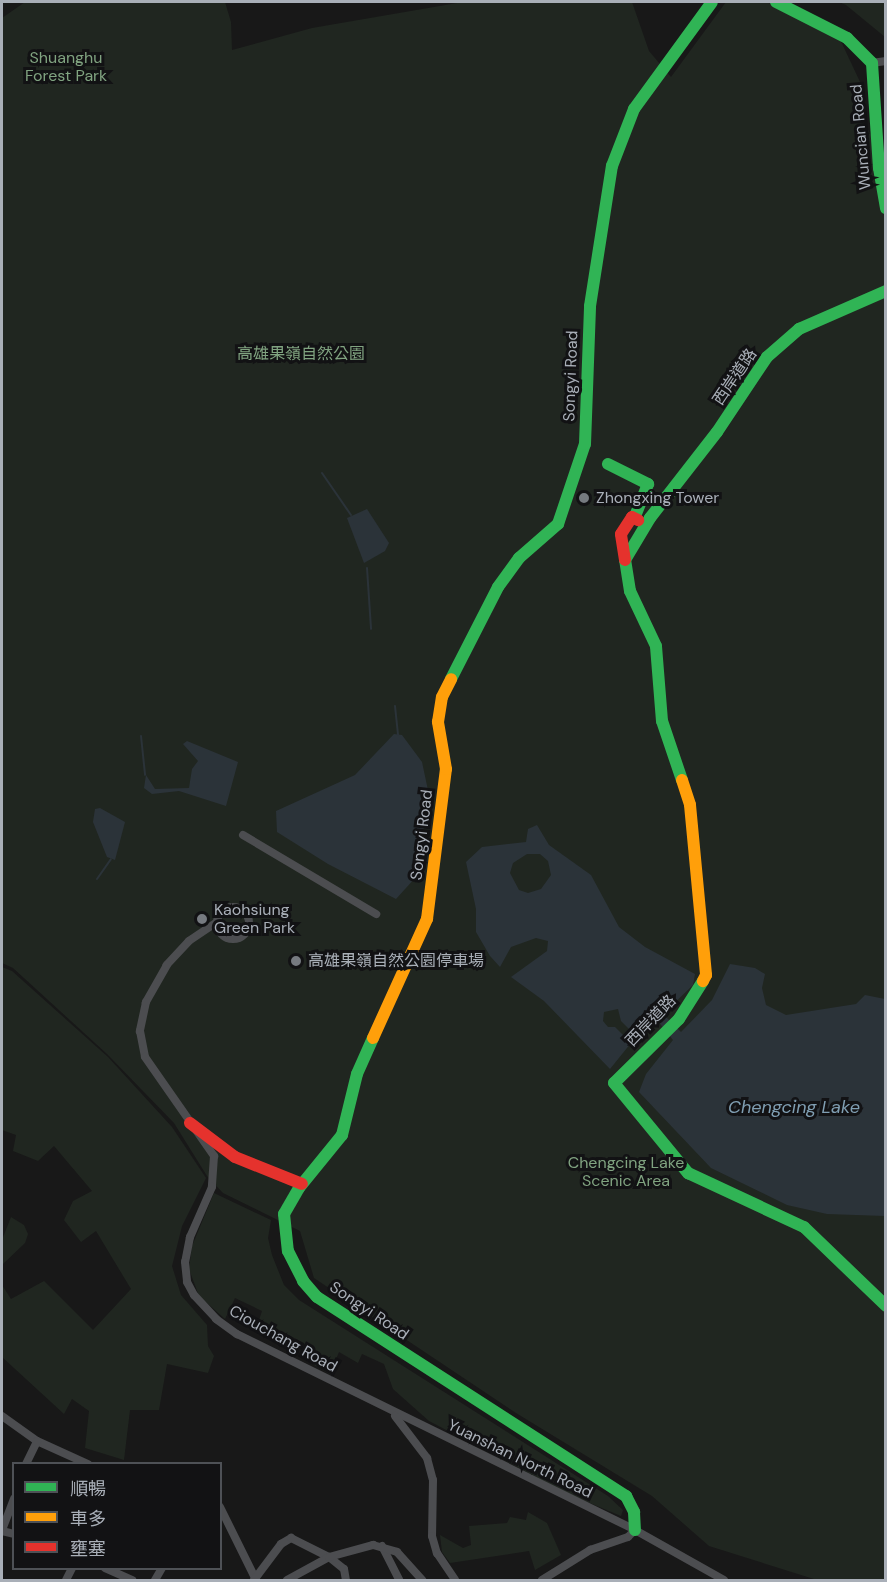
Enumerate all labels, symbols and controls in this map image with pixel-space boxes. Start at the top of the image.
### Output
park label: Shuanghu Forest Park [25,48,107,86]
street label: Wuncian Road [847,83,875,191]
street label: Songyi Road [560,330,582,422]
park label: 高雄果嶺自然公園 [237,344,365,364]
street label: 西岸道路 [709,345,761,409]
place label: Zhongxing Tower [596,488,719,508]
marker: Zhongxing Tower [577,491,591,505]
street label: Songyi Road [407,789,437,881]
place label: Kaohsiung Green Park [214,900,295,938]
marker: Kaohsiung Green Park [195,912,209,926]
place label: 高雄果嶺自然公園停車場 [308,951,484,971]
marker: 高雄果嶺自然公園停車場 [289,954,303,968]
street label: 西岸道路 [622,991,680,1051]
water label: Chengcing Lake [728,1096,860,1118]
park label: Chengcing Lake Scenic Area [568,1153,684,1191]
street label: Songyi Road [326,1278,412,1344]
street label: Ciouchang Road [226,1301,340,1377]
street label: Yuanshan North Road [444,1416,596,1502]
legend [12,1462,222,1570]
text: 順暢 [70,1477,106,1501]
text: 車多 [70,1507,106,1531]
text: 壅塞 [70,1537,106,1561]

